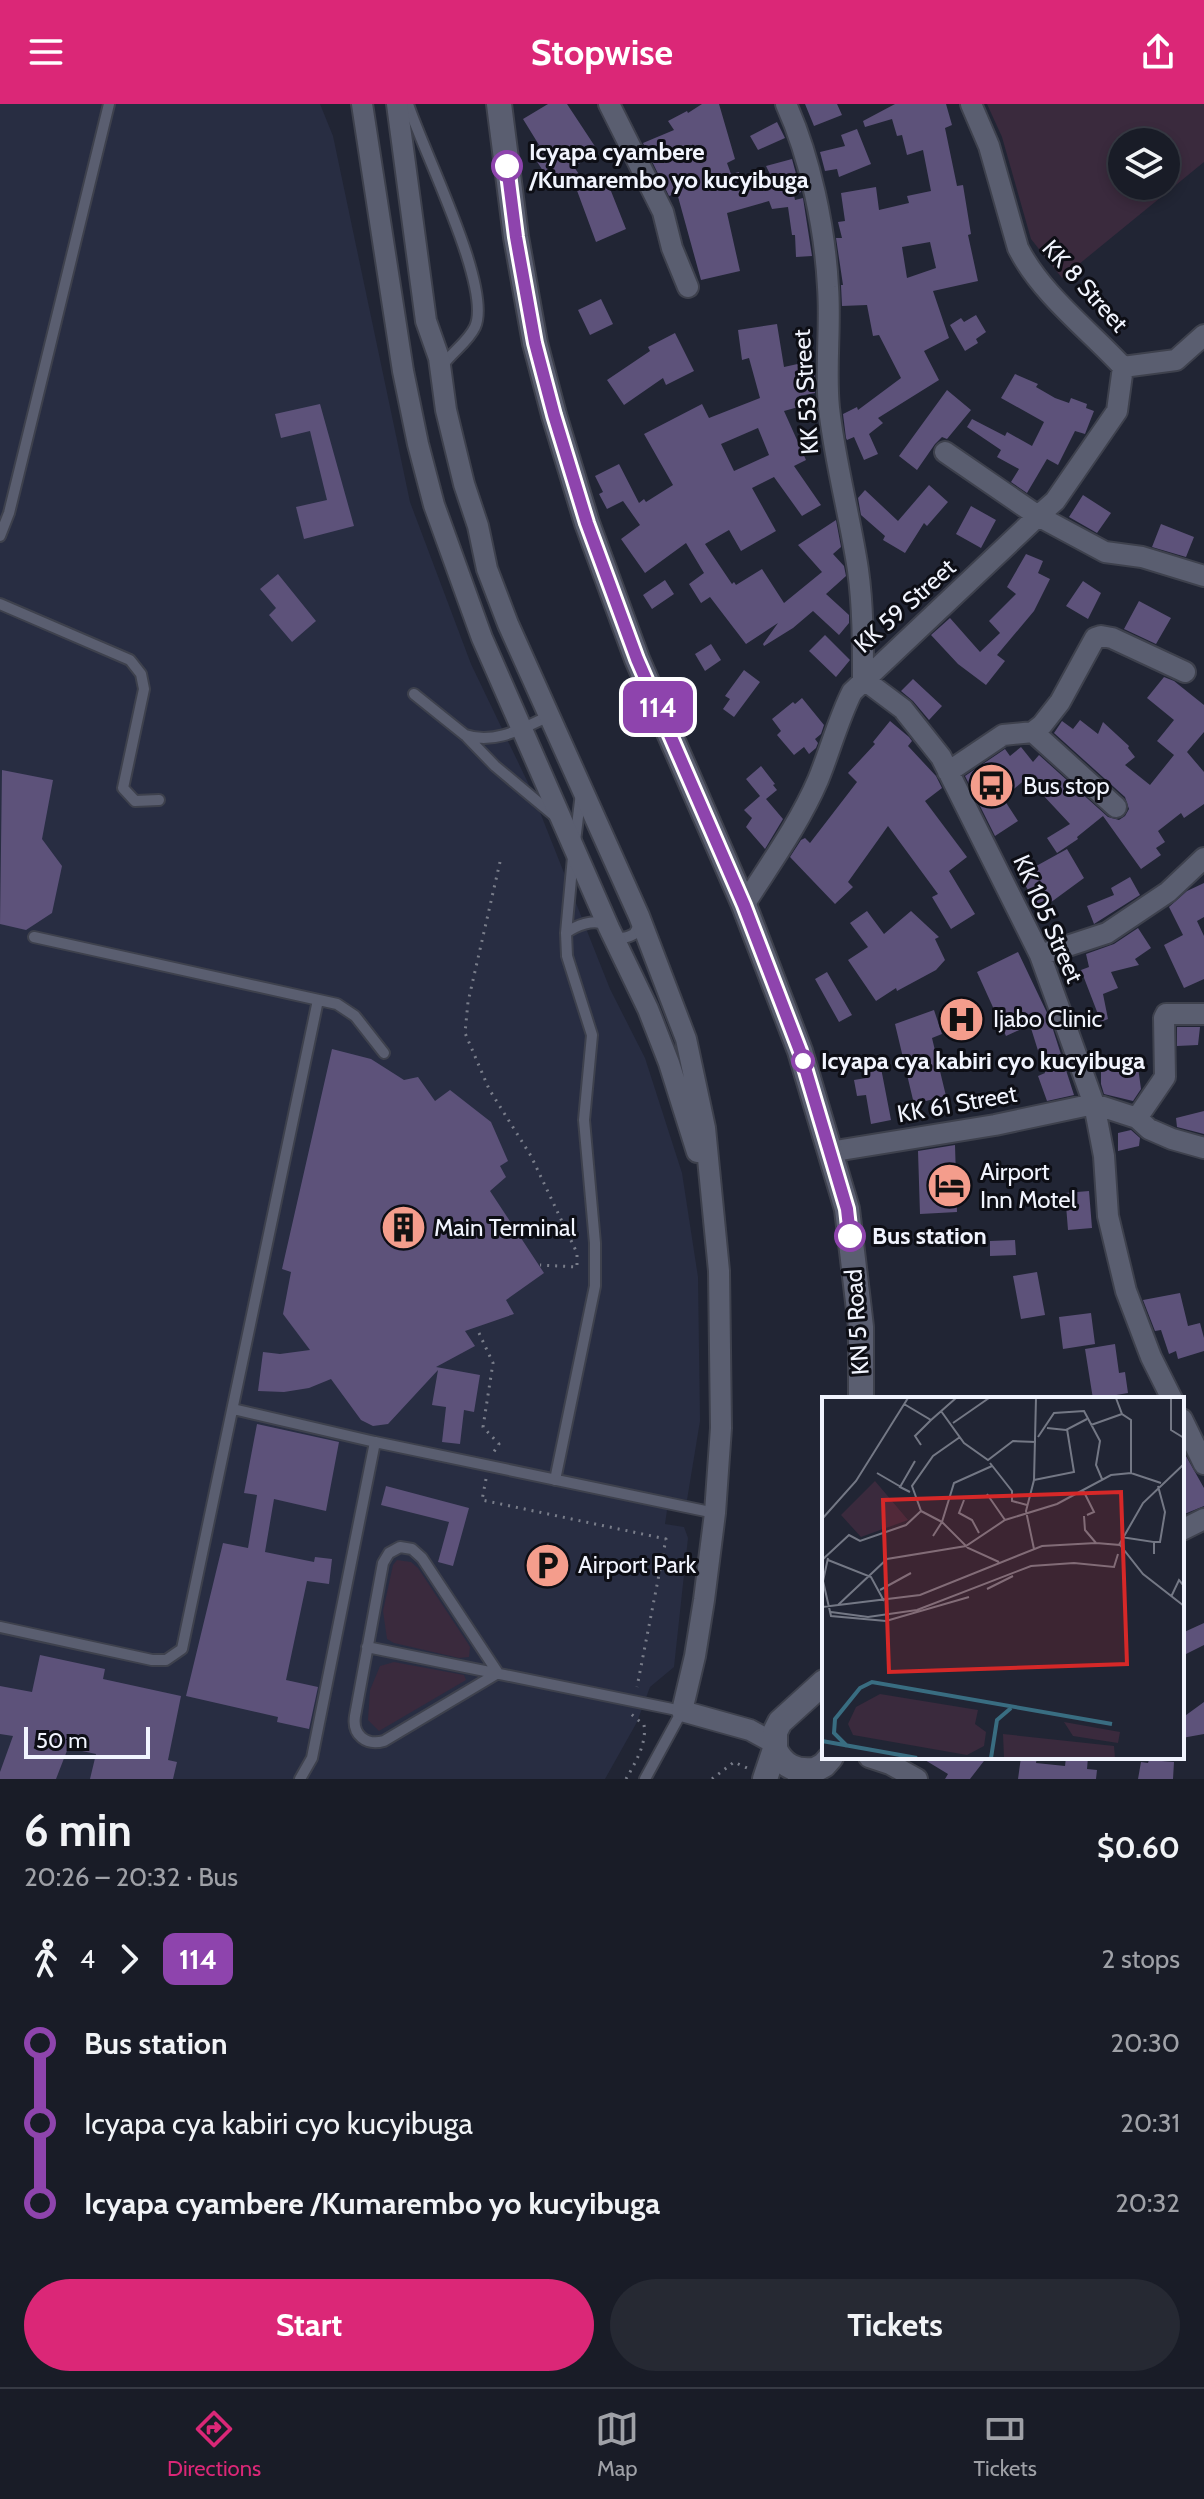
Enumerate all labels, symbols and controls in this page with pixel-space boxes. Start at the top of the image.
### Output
icon: menu [24,30,68,74]
text: Stopwise [531,30,673,74]
icon: share [1136,30,1180,74]
map controls [1108,128,1180,200]
button: layers [1108,128,1180,200]
place label: Icyapa cyambere /Kumarembo yo kucyibuga [528,137,809,194]
marker: Icyapa cyambere /Kumarembo yo kucyibuga [492,151,522,181]
street label: KK 8 Street [1036,234,1134,338]
street label: KK 53 Street [787,328,824,456]
street label: KK 59 Street [848,553,961,659]
line badge: 114 [612,681,704,733]
text: 114 [639,690,677,724]
bus stop icon: Bus stop [968,762,1016,810]
place label: Bus stop [1023,771,1110,800]
street label: KK 105 Street [1007,850,1090,987]
hospital icon: Ijabo Clinic [938,995,986,1043]
place label: Ijabo Clinic [993,1004,1102,1033]
place label: Icyapa cya kabiri cyo kucyibuga [821,1046,1145,1075]
marker: Icyapa cya kabiri cyo kucyibuga [792,1050,814,1072]
street label: KK 61 Street [895,1079,1019,1128]
place label: Airport Inn Motel [980,1157,1077,1214]
hotel icon: Airport Inn Motel [925,1162,973,1210]
building icon: Main Terminal [379,1204,427,1252]
place label: Main Terminal [434,1213,577,1242]
marker: Bus station [835,1221,865,1251]
place label: Bus station [872,1221,987,1250]
street label: KN 5 Road [838,1268,875,1376]
inset map [822,1397,1184,1759]
parking icon: Airport Park [523,1541,571,1589]
place label: Airport Park [578,1550,697,1579]
scale bar [24,1723,150,1759]
text: 50 m [36,1727,88,1754]
text: 6 min [24,1804,132,1857]
text: $0.60 [1097,1829,1180,1866]
text: 20:26 – 20:32 · Bus [24,1861,238,1893]
icon: walk [24,1937,68,1981]
icon: forward [107,1937,151,1981]
text: 114 [179,1942,217,1976]
text: 4 [80,1943,95,1975]
text: 2 stops [1102,1943,1180,1975]
text: Bus station [84,2025,228,2062]
text: 20:30 [1111,2027,1180,2059]
text: Icyapa cya kabiri cyo kucyibuga [84,2105,473,2142]
text: 20:31 [1120,2107,1180,2139]
text: Icyapa cyambere /Kumarembo yo kucyibuga [84,2185,660,2222]
text: 20:32 [1115,2187,1180,2219]
button: Start [24,2279,594,2371]
button: Tickets [610,2279,1180,2371]
tab: Directions [167,2407,261,2482]
tab: Map [595,2407,639,2482]
tab: Tickets [974,2407,1037,2482]

